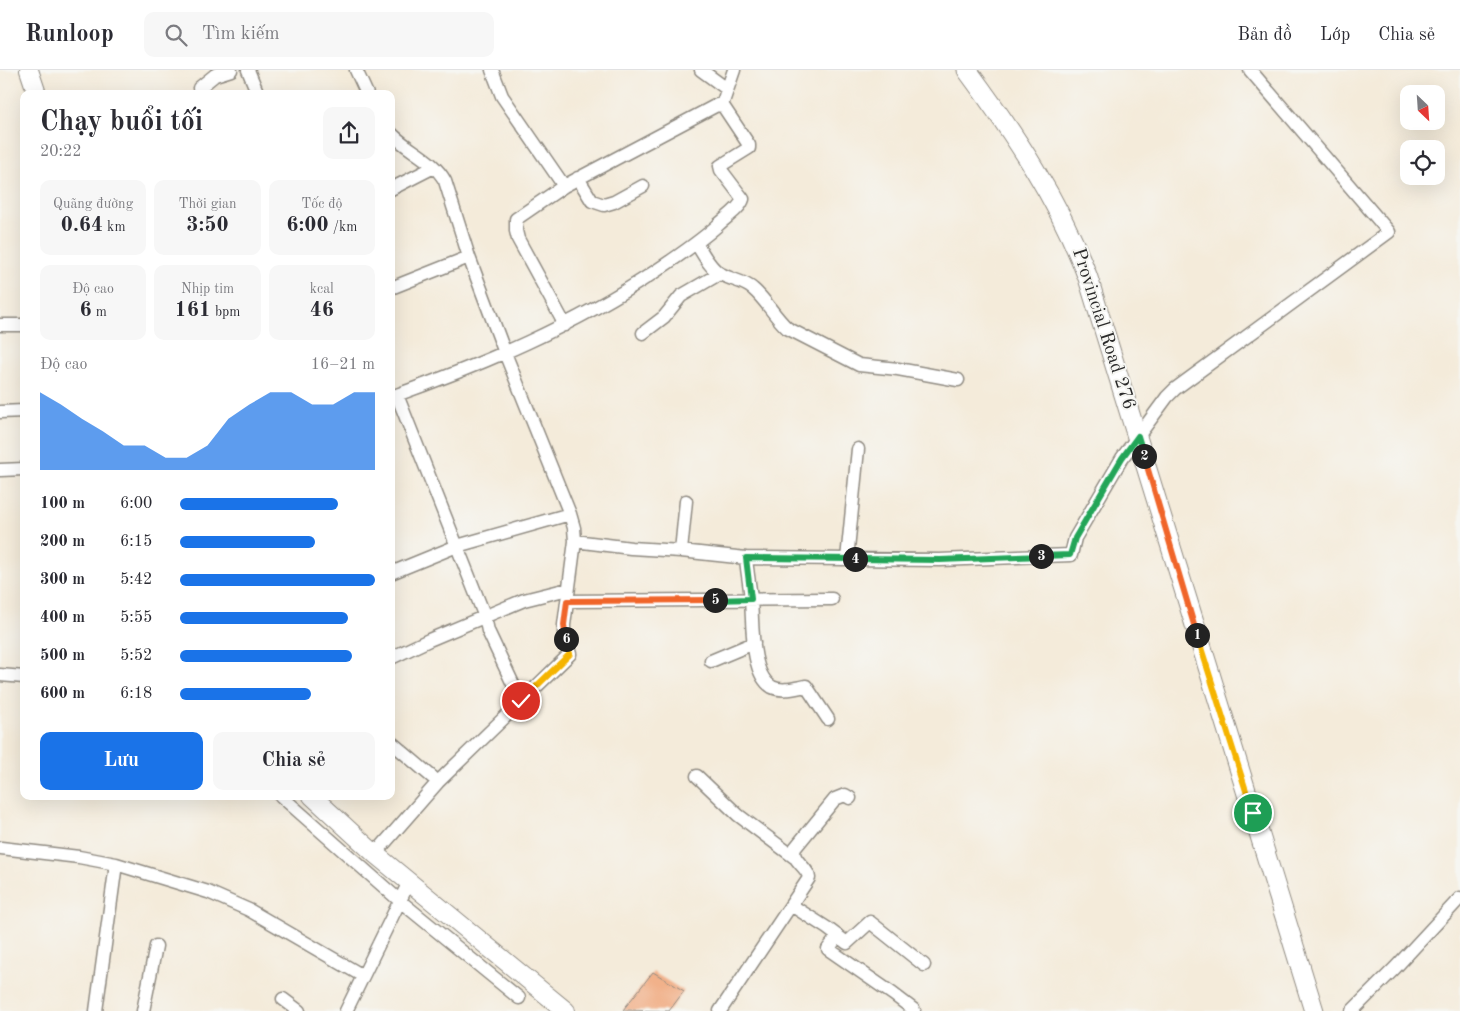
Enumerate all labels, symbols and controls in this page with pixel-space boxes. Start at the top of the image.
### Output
search box [144,12,494,57]
icon: search [162,21,190,49]
text: Runloop [25,23,114,47]
text: Tìm kiếm [202,25,280,44]
text: Bản đồ [1238,26,1292,44]
text: Lớp [1320,26,1350,44]
text: Chia sẻ [1378,26,1435,44]
north arrow [1400,85,1445,130]
map controls [1400,85,1445,185]
button: share [323,107,375,159]
text: Chạy buổi tối [40,109,203,137]
button: locate [1400,140,1445,185]
text: 20:22 [40,144,82,160]
text: Quãng đường [53,197,133,211]
text: Thời gian [178,197,237,211]
text: Tốc độ [301,197,342,211]
text: 0.64 [61,215,103,236]
text: 3:50 [186,215,229,236]
text: 6:00 [286,215,329,236]
text: km [103,220,126,234]
text: /km [329,220,357,234]
street label: Provincial Road 276 [1068,246,1138,412]
text: Độ cao [72,282,114,296]
text: Nhịp tim [181,282,234,296]
text: kcal [310,282,334,296]
text: 6 [80,300,92,321]
text: 161 [174,300,211,321]
text: 46 [310,300,334,321]
text: m [92,305,107,319]
text: bpm [211,305,241,319]
text: Độ cao [40,357,88,373]
text: 16–21 m [311,357,375,373]
pin: 2 [1132,444,1156,468]
text: 2 [1140,449,1149,463]
text: 100 m [40,496,85,512]
text: 6:00 [120,496,152,512]
text: 200 m [40,534,85,550]
text: 6:15 [120,534,152,550]
pin: 3 [1028,544,1054,568]
pin: 4 [842,546,868,572]
text: 3 [1037,549,1046,563]
text: 4 [851,552,860,566]
text: 300 m [40,572,85,588]
text: 5:42 [120,572,152,588]
pin: 5 [702,588,728,612]
text: 5 [711,593,720,607]
text: 400 m [40,610,85,626]
text: 5:55 [120,610,152,626]
pin: 1 [1184,622,1210,648]
pin: 6 [554,626,578,652]
text: 1 [1193,628,1202,642]
text: 6 [562,632,571,646]
text: 500 m [40,648,85,664]
text: 5:52 [120,648,152,664]
pin [500,680,542,722]
text: 600 m [40,686,85,702]
text: 6:18 [120,686,152,702]
icon: check [507,687,535,715]
button: Lưu [40,732,203,790]
button: Chia sẻ [213,732,375,790]
pin [1232,792,1274,834]
icon: arrive [1239,799,1267,827]

